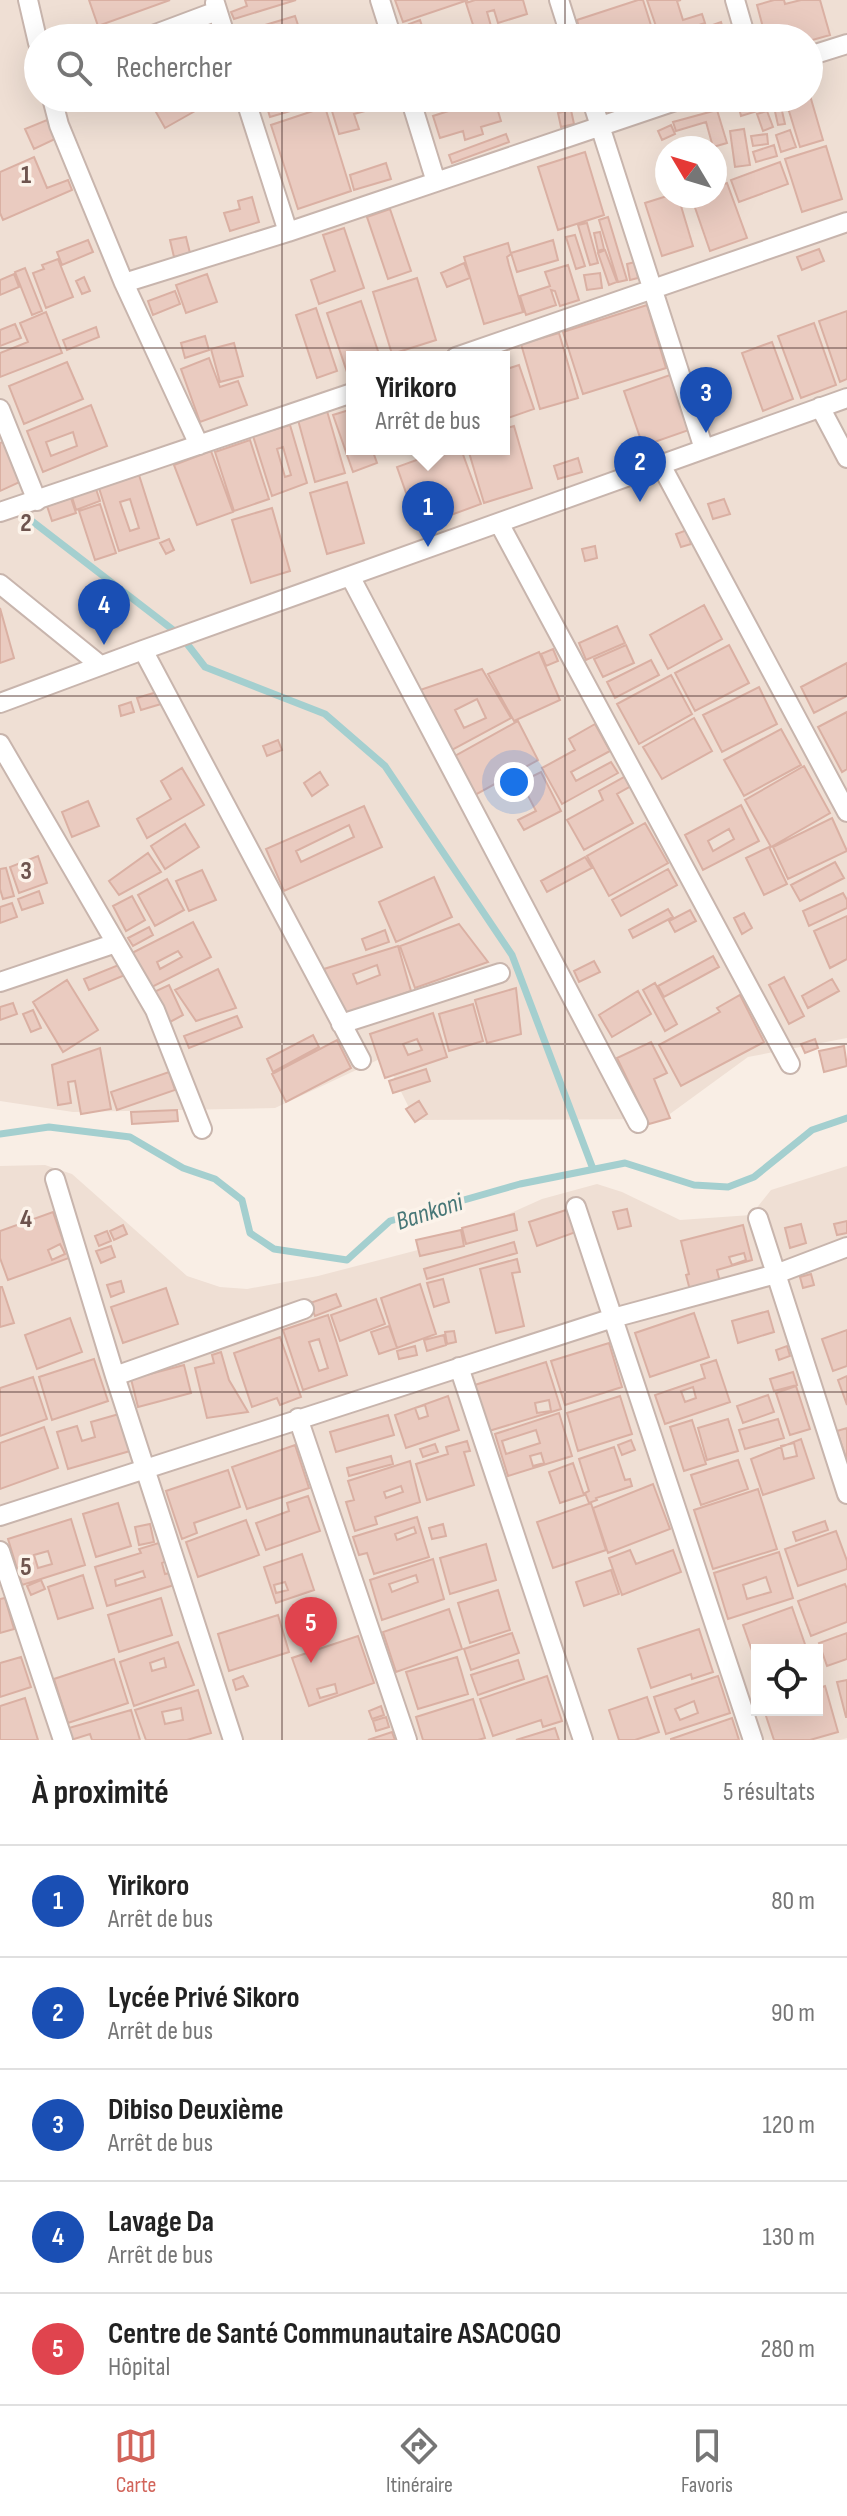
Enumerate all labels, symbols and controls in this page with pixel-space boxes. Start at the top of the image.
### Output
search box [24,24,823,112]
icon: search [52,46,96,90]
text: Rechercher [116,50,232,86]
north arrow [655,136,727,208]
text: 1 [21,160,31,191]
popup [346,351,510,455]
pin: 3 [680,367,732,433]
text: Yirikoro [376,370,457,406]
text: Arrêt de bus [376,406,481,437]
pin: 2 [614,436,666,502]
pin: 1 [402,481,454,547]
text: 2 [20,508,32,539]
pin: 4 [78,579,130,645]
your location [494,762,534,802]
text: 3 [20,856,32,887]
water label: Bankoni [392,1187,468,1238]
text: 4 [20,1204,32,1235]
text: 5 [20,1552,32,1583]
pin: 5 [285,1597,337,1663]
map controls [751,1644,823,1716]
button: locate [751,1644,823,1716]
text: À proximité [32,1772,169,1813]
text: 5 résultats [723,1777,815,1808]
text: Yirikoro [108,1868,189,1904]
text: 1 [53,1886,63,1917]
text: 80 m [771,1886,815,1917]
text: Arrêt de bus [108,1904,213,1935]
text: Lycée Privé Sikoro [108,1980,300,2016]
text: 2 [52,1998,64,2029]
text: 90 m [771,1998,815,2029]
text: Arrêt de bus [108,2016,213,2047]
text: Dibiso Deuxième [108,2092,284,2128]
text: 3 [52,2110,64,2141]
text: 120 m [762,2110,815,2141]
text: Arrêt de bus [108,2128,213,2159]
text: Lavage Da [108,2204,214,2240]
text: 4 [52,2222,64,2253]
text: 130 m [763,2222,815,2253]
text: Arrêt de bus [108,2240,213,2271]
text: Centre de Santé Communautaire ASACOGO [108,2316,561,2352]
text: 5 [52,2334,64,2365]
text: 280 m [760,2334,815,2365]
text: Hôpital [108,2352,170,2383]
tab: Carte [114,2424,158,2499]
tab: Itinéraire [386,2424,453,2499]
tab: Favoris [681,2424,733,2499]

